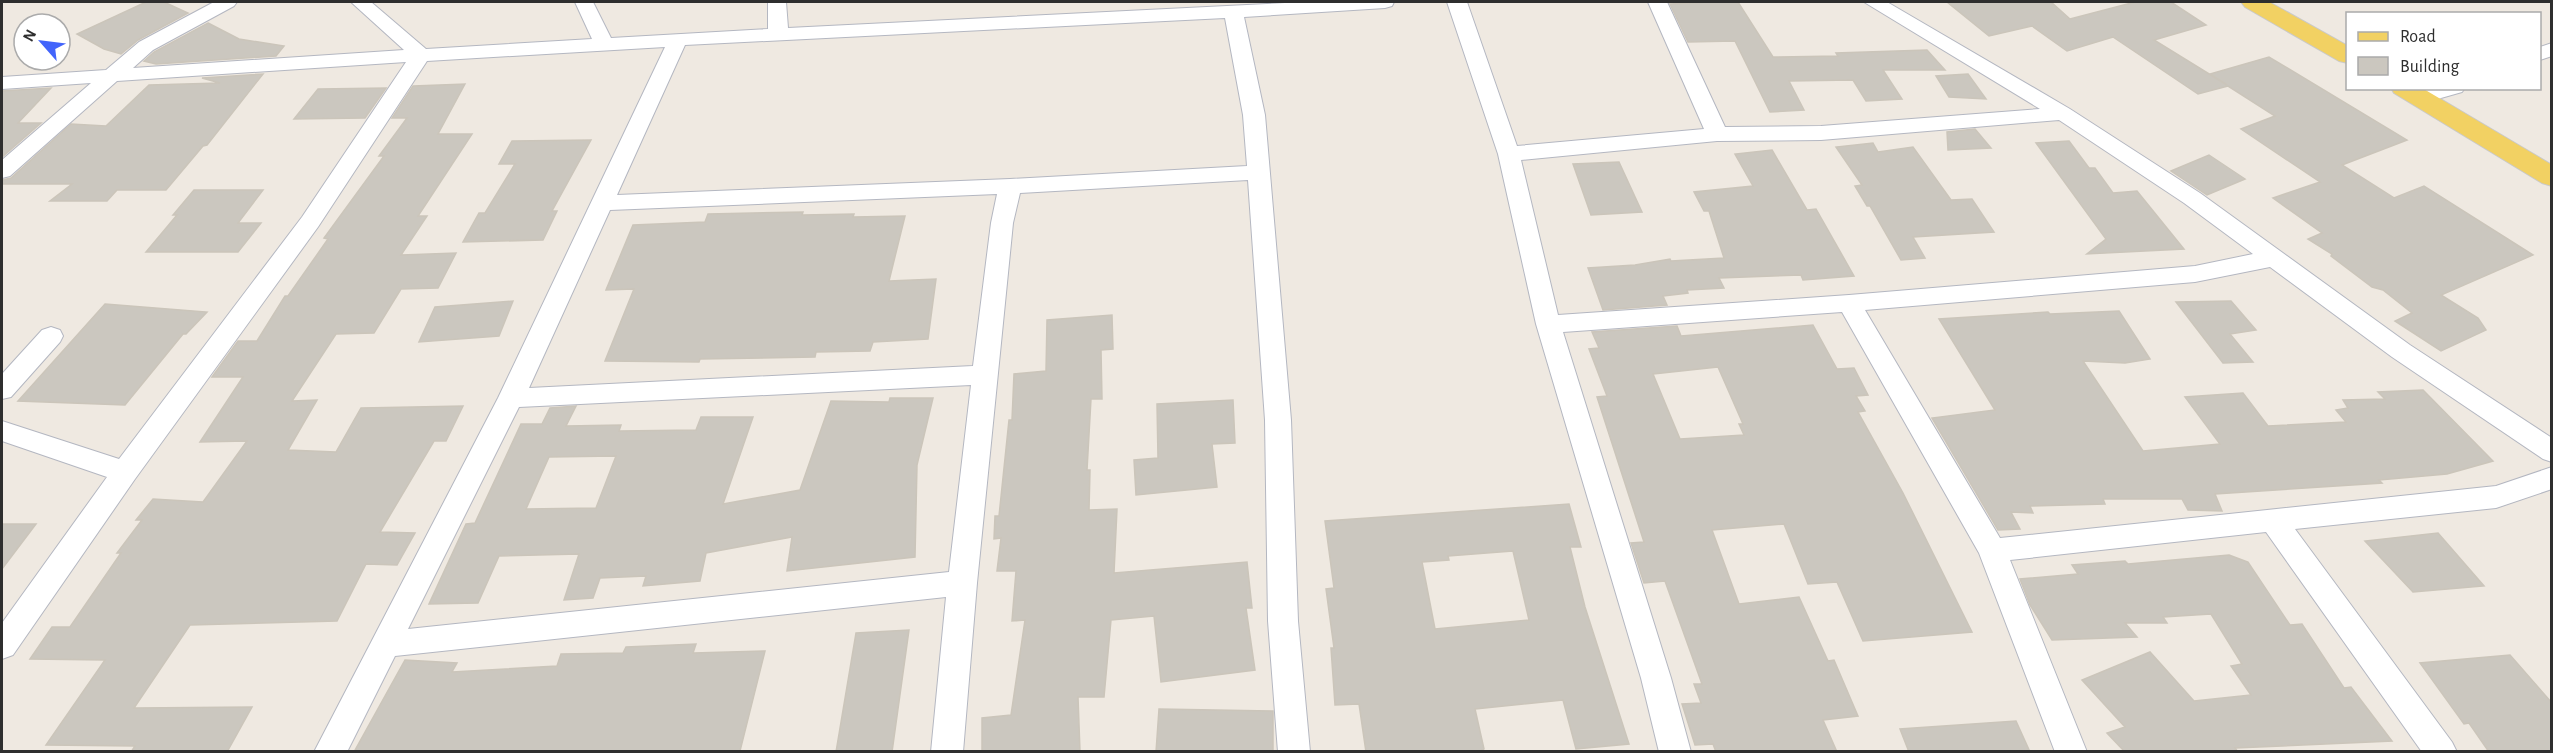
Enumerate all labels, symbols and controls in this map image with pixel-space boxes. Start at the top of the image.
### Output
north arrow [12,12,72,72]
legend [2346,12,2541,90]
text: N [20,27,39,44]
text: Road [2400,28,2436,46]
text: Building [2400,58,2460,76]

